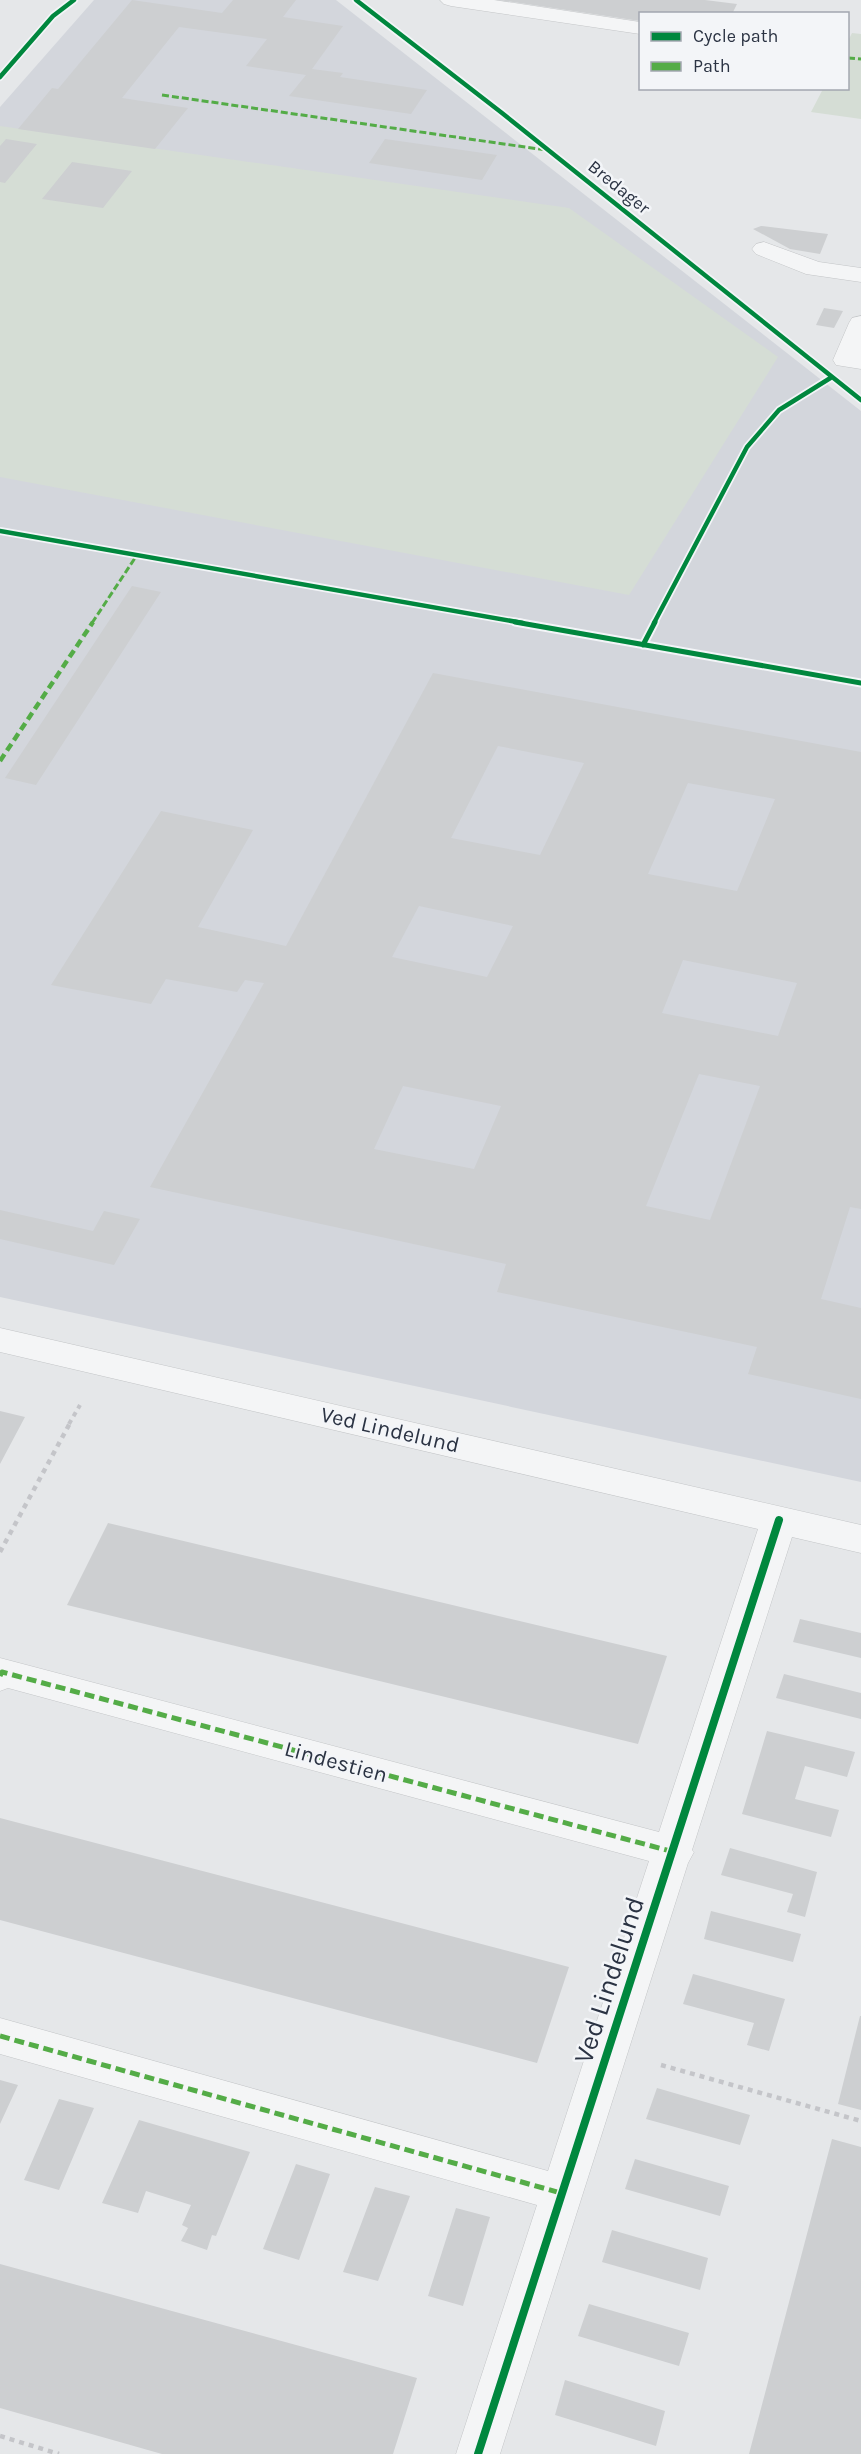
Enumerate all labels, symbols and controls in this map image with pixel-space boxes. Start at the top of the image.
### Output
legend [639,12,849,90]
text: Cycle path [693,25,778,47]
text: Path [693,55,731,77]
street label: Bredager [584,155,655,219]
street label: Ved Lindelund [318,1401,462,1459]
street label: Lindestien [282,1736,390,1788]
street label: Ved Lindelund [567,1892,651,2068]

